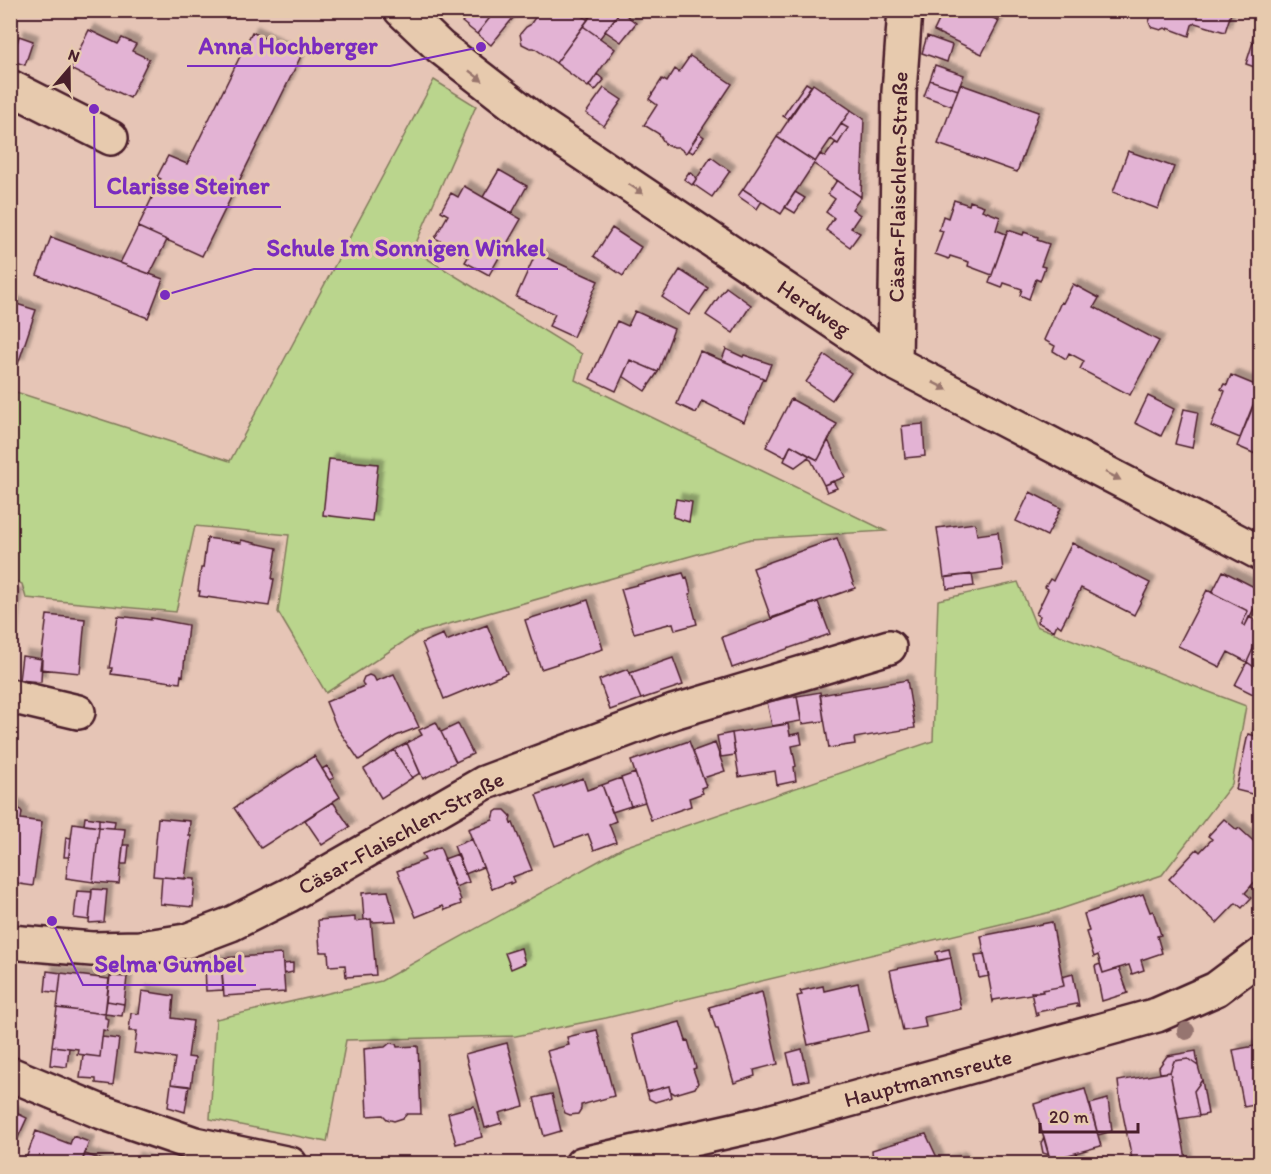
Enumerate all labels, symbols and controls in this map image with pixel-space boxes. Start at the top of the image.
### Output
callout: Anna Hochberger [187,24,390,66]
text: Anna Hochberger [198,31,378,61]
north arrow [39,39,99,99]
text: N [66,45,82,66]
one-way arrow [469,70,484,82]
street label: Cäsar-Flaischlen-Straße [882,71,914,303]
callout: Clarisse Steiner [95,165,281,207]
text: Clarisse Steiner [106,171,270,200]
one-way arrow [627,183,643,195]
callout: Schule Im Sonnigen Winkel [254,227,558,269]
text: Schule Im Sonnigen Winkel [266,233,546,263]
street label: Herdweg [772,274,857,343]
one-way arrow [931,382,948,391]
one-way arrow [1105,471,1122,481]
street label: Cäsar-Flaischlen-Straße [293,765,509,901]
callout: Selma Gumbel [83,943,256,985]
text: Selma Gumbel [94,949,244,978]
street label: Hauptmannsreute [841,1043,1015,1113]
scale bar [1040,1096,1138,1134]
text: 20 m [1049,1106,1089,1128]

